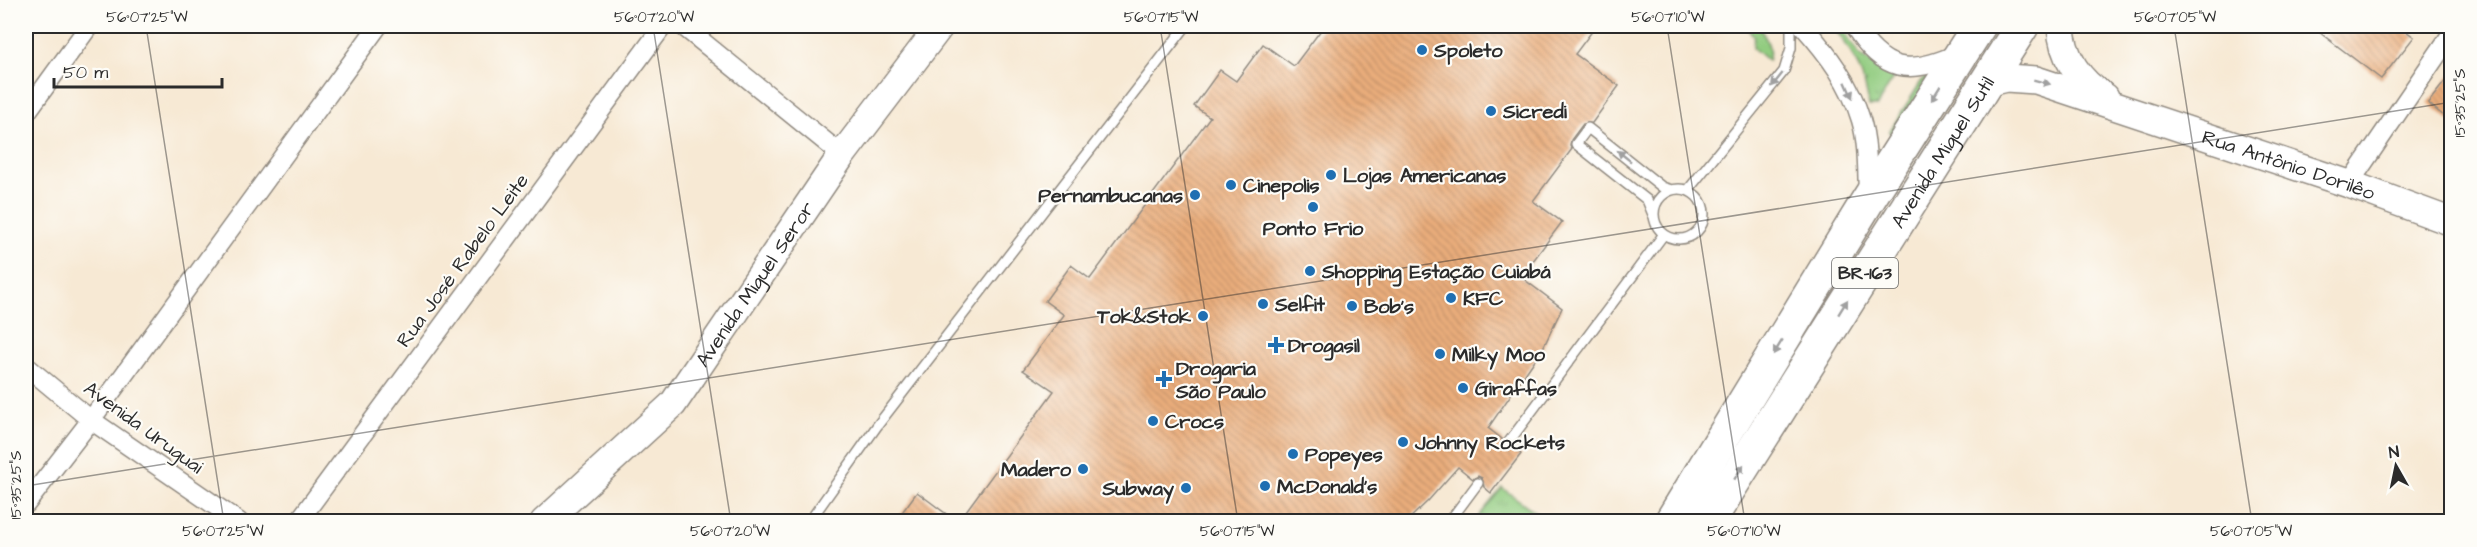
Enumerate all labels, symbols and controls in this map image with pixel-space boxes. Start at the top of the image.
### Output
text: 56°07'25"W [106,7,188,28]
text: 56°07'20"W [614,7,694,28]
text: 56°07'15"W [1124,7,1198,28]
text: 56°07'10"W [1631,7,1705,28]
text: 56°07'05"W [2134,7,2216,28]
place label: Spoleto [1433,37,1503,65]
marker: Spoleto [1415,43,1429,57]
scale bar [54,51,222,89]
text: 50 m [63,60,108,85]
text: 15°35'25"S [2450,68,2471,137]
street label: Avenida Miguel Sutil [1885,71,2002,234]
one-way arrow [1770,72,1783,88]
one-way arrow [2033,78,2051,87]
one-way arrow [1844,81,1854,99]
one-way arrow [1931,85,1942,101]
place label: Sicredi [1502,98,1568,126]
marker: Sicredi [1484,104,1498,118]
street label: Rua Antônio Dorilêo [2198,123,2379,207]
one-way arrow [1616,150,1632,163]
place label: Lojas Americanas [1343,162,1506,190]
street label: Rua José Rabelo Leite [390,168,536,353]
marker: Lojas Americanas [1324,168,1338,182]
place label: Cinepolis [1243,172,1320,200]
marker: Cinepolis [1224,178,1238,192]
place label: Pernambucanas [1038,182,1183,210]
marker: Pernambucanas [1188,188,1202,202]
street label: Avenida Miguel Seror [689,196,822,373]
marker: Ponto Frio [1306,200,1320,214]
place label: Ponto Frio [1263,215,1364,243]
place label: Shopping Estação Cuiabá [1321,258,1552,287]
road number: BR-163 [1832,258,1898,288]
marker: Shopping Estação Cuiabá [1303,264,1317,278]
place label: KFC [1463,285,1504,313]
place label: Selfit [1274,291,1326,319]
marker: KFC [1444,291,1458,305]
place label: Bob's [1364,293,1414,321]
marker: Selfit [1256,297,1270,311]
marker: Bob's [1345,299,1359,313]
one-way arrow [1838,299,1849,315]
place label: Tok&Stok [1096,303,1192,331]
marker: Tok&Stok [1196,309,1210,323]
place label: Drogasil [1288,332,1360,361]
marker: Drogasil [1269,338,1283,352]
one-way arrow [1772,339,1783,355]
place label: Milky Moo [1452,341,1546,370]
marker: Milky Moo [1433,347,1447,361]
place label: Drogaria São Paulo [1175,355,1267,406]
marker: Drogaria São Paulo [1157,372,1171,386]
street label: Avenida Uruguai [77,375,209,482]
place label: Giraffas [1475,375,1557,403]
marker: Giraffas [1456,381,1470,395]
place label: Crocs [1165,408,1224,436]
marker: Crocs [1146,414,1160,428]
place label: Johnny Rockets [1414,429,1565,458]
marker: Johnny Rockets [1396,435,1410,449]
north arrow [2366,436,2426,496]
place label: Popeyes [1305,441,1383,470]
text: N [2387,441,2400,464]
marker: Popeyes [1286,447,1300,461]
text: 15°35'25"S [6,450,27,519]
place label: Madero [1001,456,1072,484]
marker: Madero [1076,462,1090,476]
one-way arrow [1734,464,1745,480]
place label: McDonald's [1277,473,1377,501]
place label: Subway [1101,475,1174,504]
marker: McDonald's [1258,479,1272,493]
marker: Subway [1179,481,1193,495]
text: 56°07'25"W [182,521,264,542]
text: 56°07'20"W [690,521,770,542]
text: 56°07'15"W [1200,521,1274,542]
text: 56°07'10"W [1707,521,1781,542]
text: 56°07'05"W [2210,521,2292,542]

